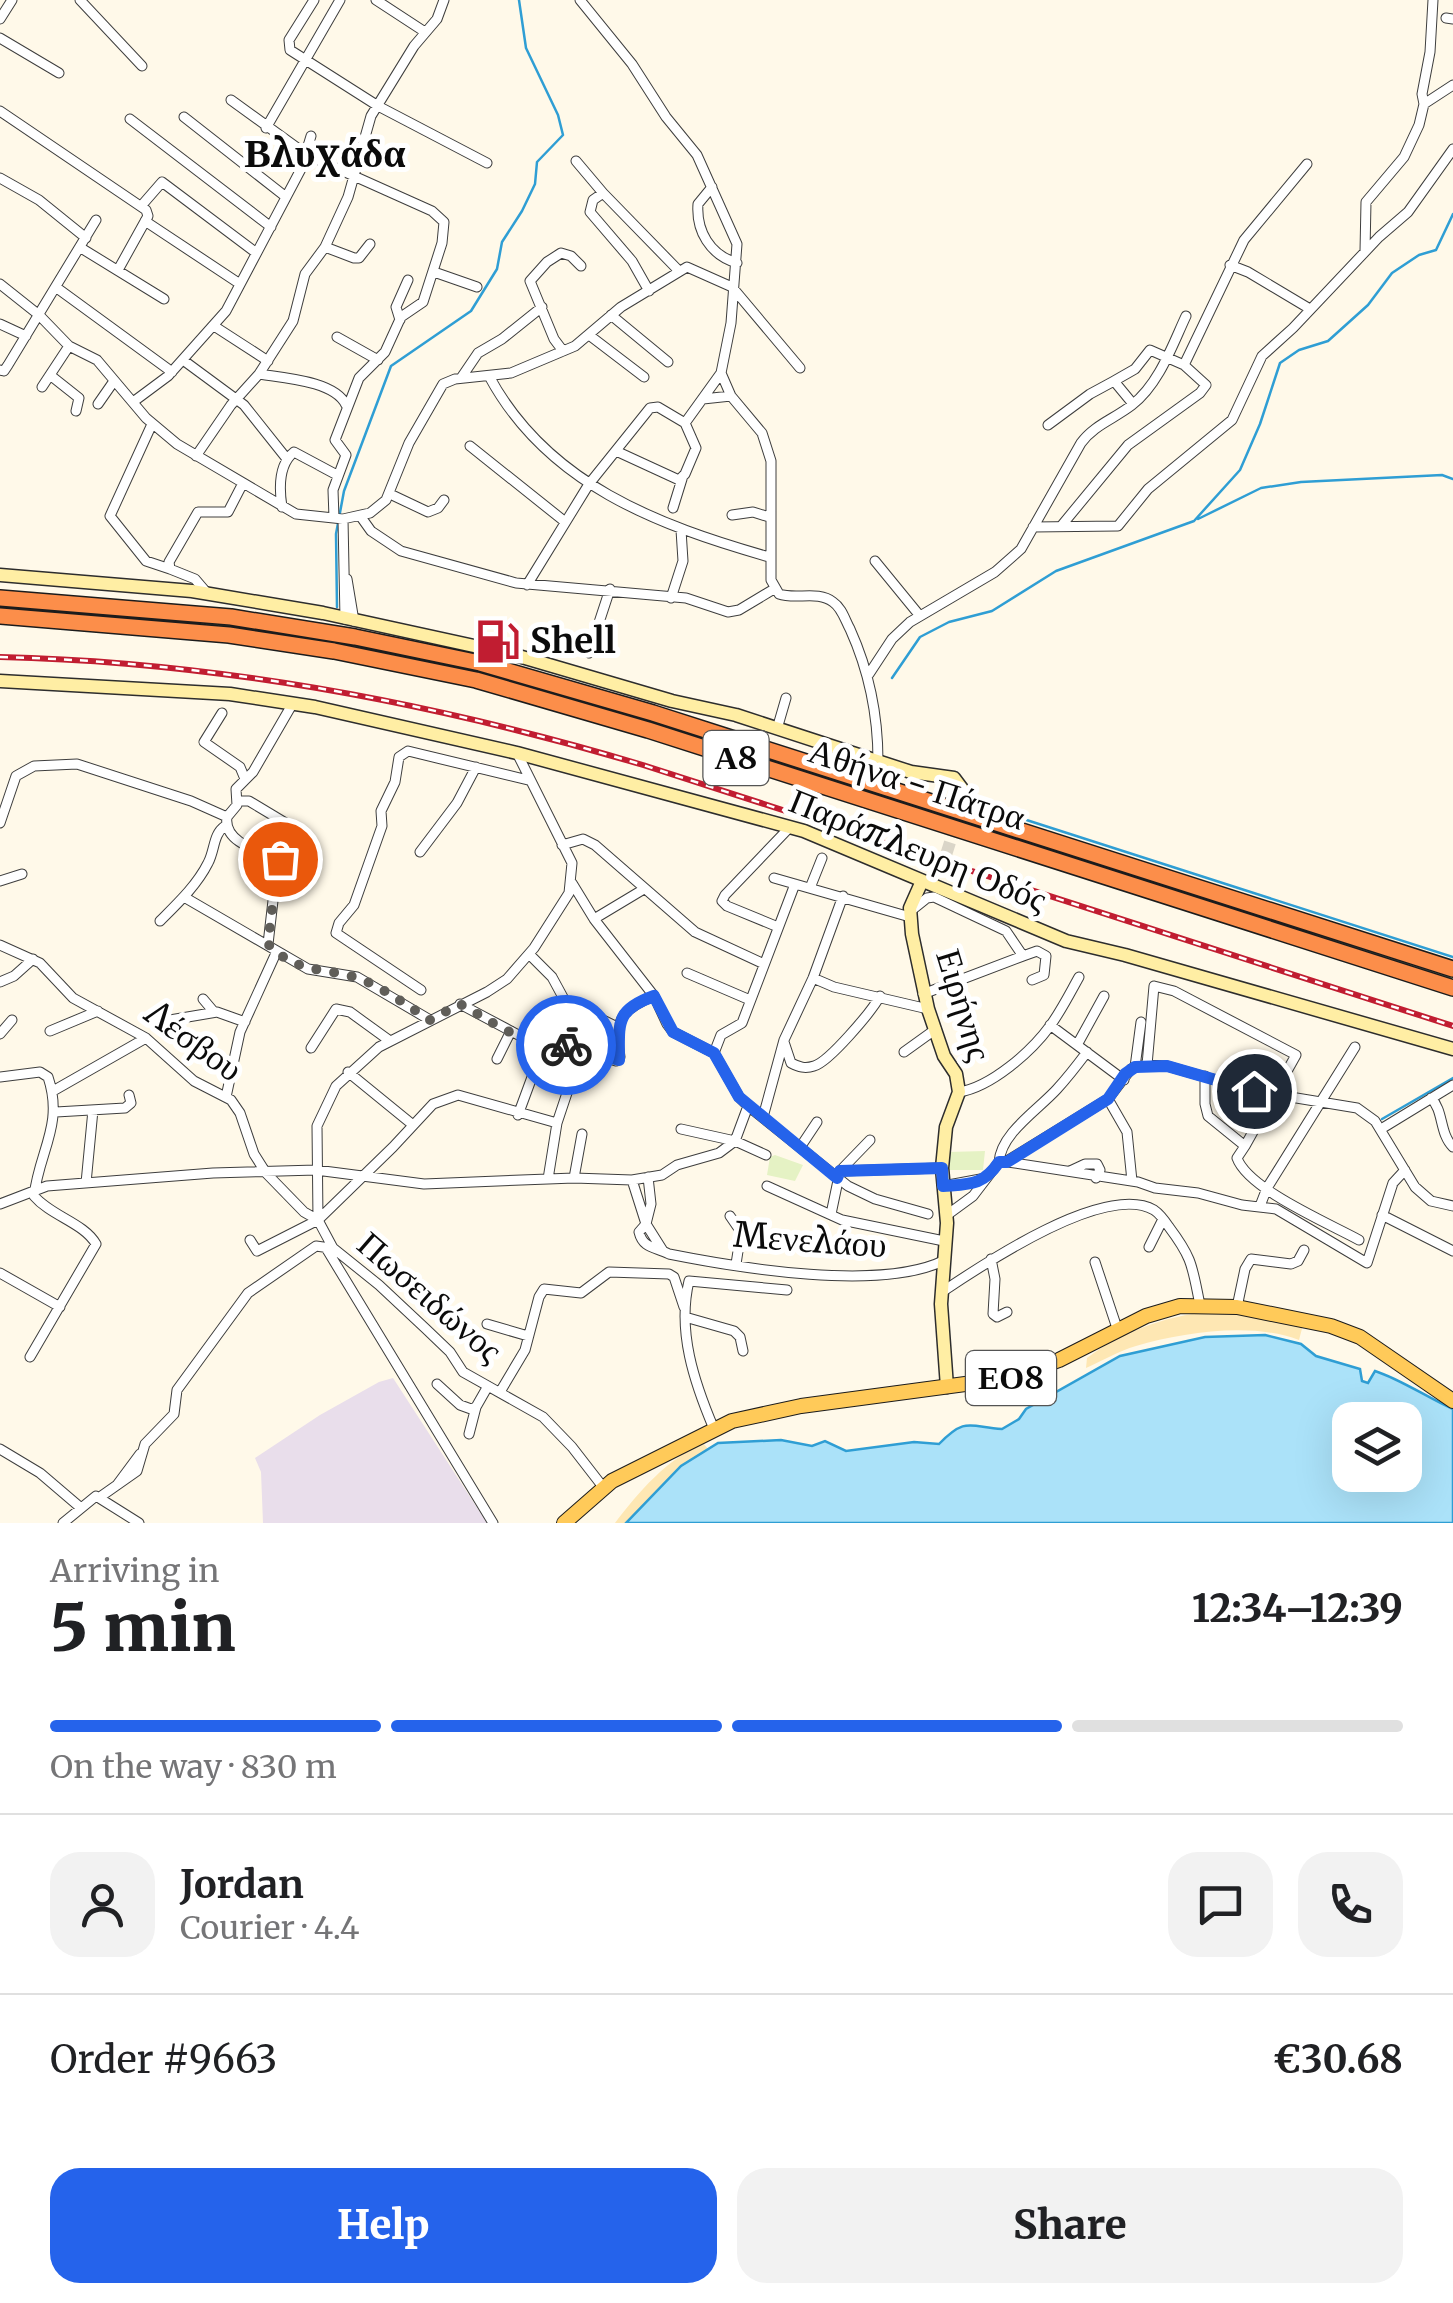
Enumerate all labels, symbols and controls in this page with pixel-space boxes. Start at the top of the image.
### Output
district label: Βλυχάδα [244,128,406,178]
fuel station icon: Shell [473,617,521,665]
place label: Shell [530,619,616,663]
street label: Αθήνα - Πάτρα [803,728,1031,840]
road number: Α8 [704,731,768,785]
street label: Παράπλευρη Οδός [783,778,1053,922]
pin [238,817,323,902]
icon: bag [253,832,308,887]
street label: Ειρήνης [926,944,1002,1066]
street label: Λέσβου [136,990,251,1091]
courier [516,995,616,1095]
icon: bike [539,1018,594,1073]
pin [1212,1049,1297,1134]
icon: home [1227,1064,1282,1119]
street label: Μενελάου [732,1213,888,1267]
street label: Πωσειδώνος [348,1222,512,1372]
road number: ΕΟ8 [966,1351,1056,1405]
map controls [1332,1402,1422,1492]
button: layers [1332,1402,1422,1492]
text: Arriving in [50,1551,219,1591]
text: 12:34–12:39 [1192,1585,1403,1632]
text: 5 min [50,1587,236,1669]
text: On the way · 830 m [50,1747,337,1787]
button: person [50,1852,155,1957]
button: chat [1168,1852,1273,1957]
button: phone [1298,1852,1403,1957]
text: Jordan [180,1861,304,1908]
text: Courier · 4.4 [180,1908,360,1948]
text: Order #9663 [50,2036,277,2083]
text: €30.68 [1273,2036,1403,2083]
button: Help [50,2168,717,2283]
button: Share [737,2168,1403,2283]

